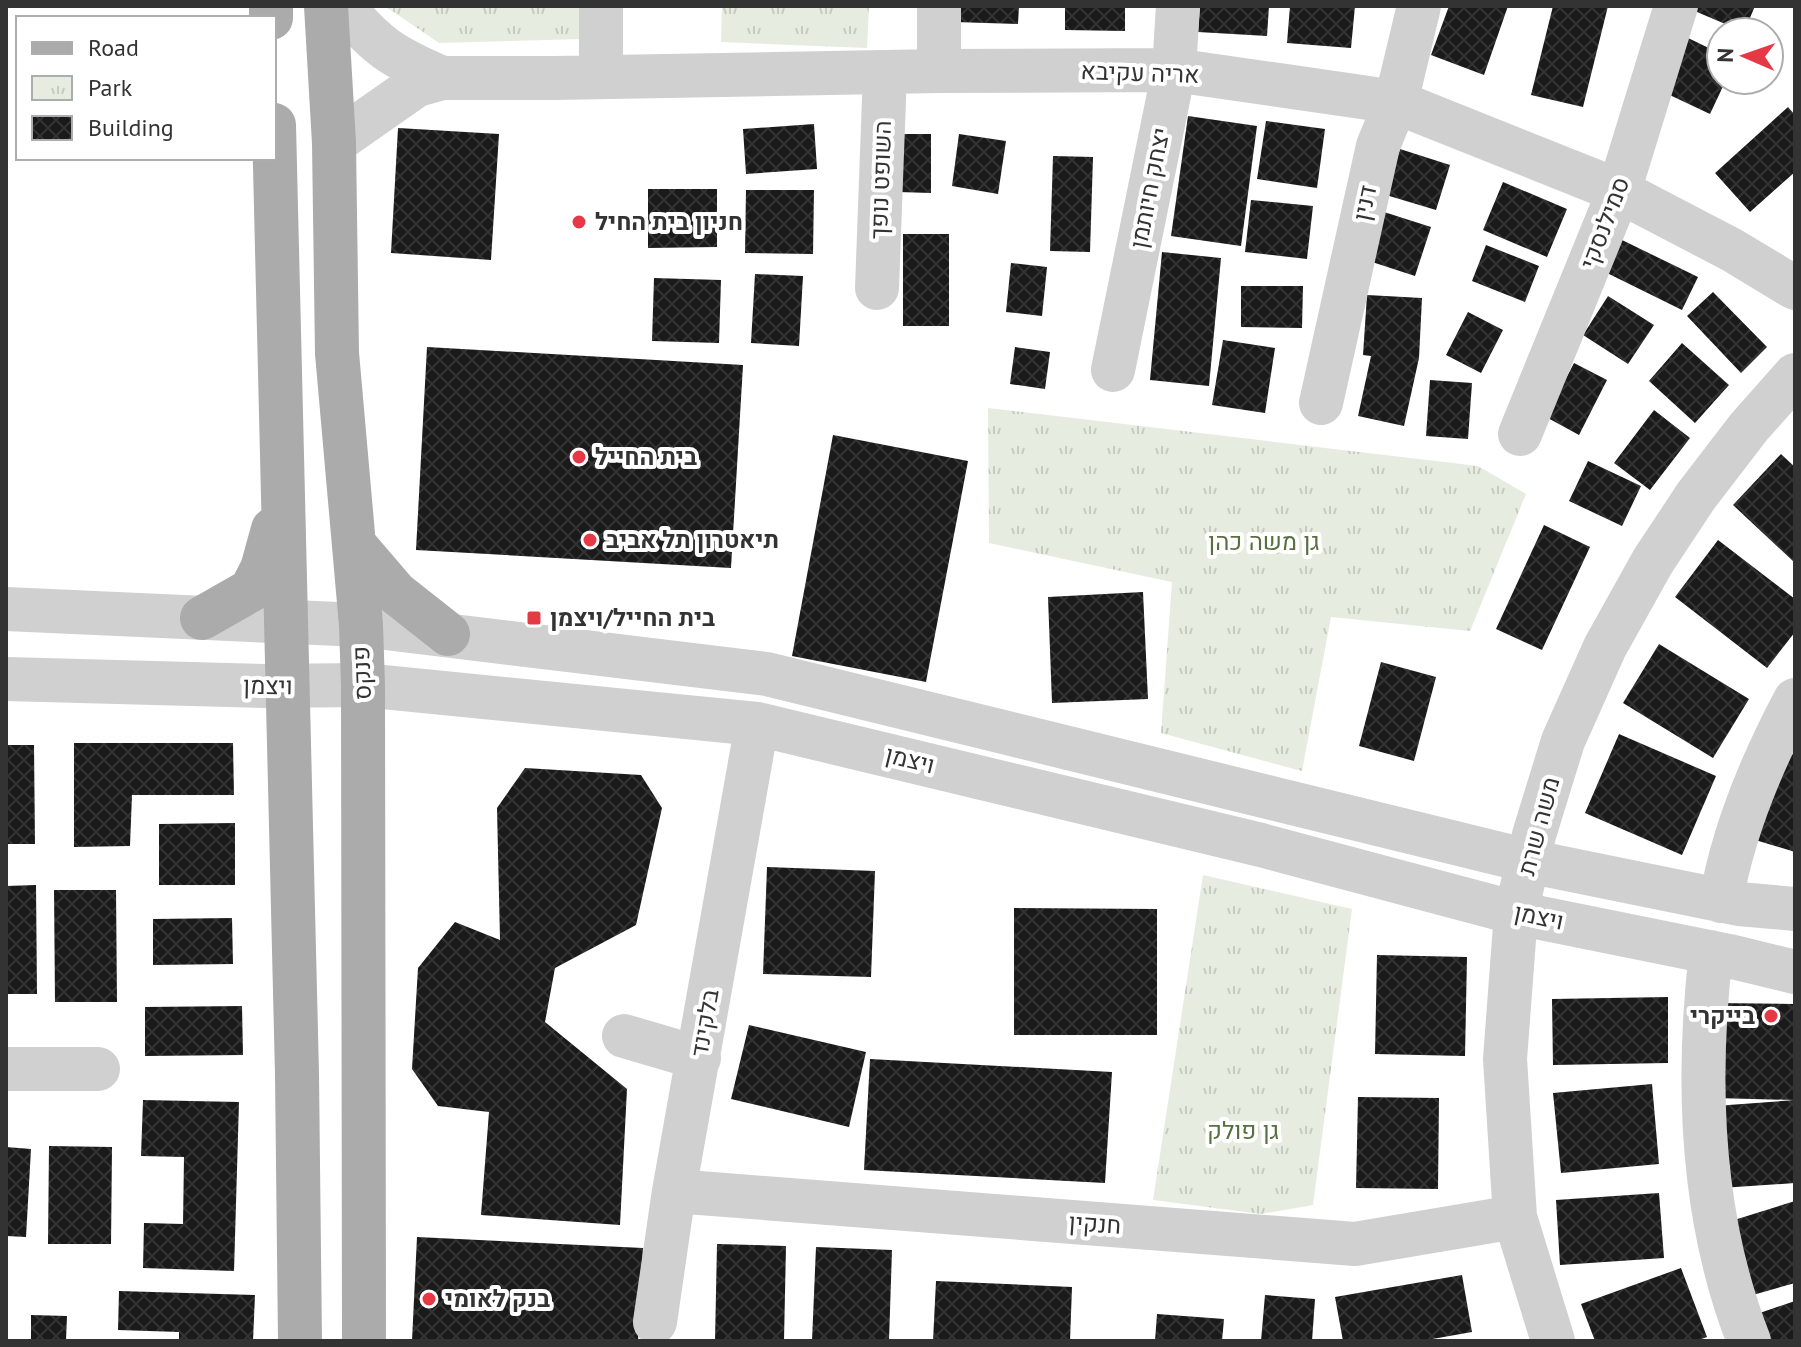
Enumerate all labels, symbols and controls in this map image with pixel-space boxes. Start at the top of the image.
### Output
legend [16,16,276,160]
north arrow [1705,16,1785,96]
text: Road [88,32,139,63]
text: N [1711,48,1739,63]
street label: אריה עקיבא [1080,55,1200,90]
text: Park [88,72,133,103]
text: Building [88,112,174,143]
street label: השופט נופך [863,120,898,240]
street label: יצחק חיותמן [1123,125,1176,251]
street label: סמילנסקי [1573,172,1636,273]
street label: דנין [1346,182,1383,223]
place label: חניון בית החיל [595,206,743,237]
marker: חניון בית החיל [570,213,588,231]
place label: בית החייל [595,441,697,472]
marker: בית החייל [570,448,588,466]
place label: תיאטרון תל אביב [606,524,779,555]
park label: גן משה כהן [1208,526,1320,557]
marker: תיאטרון תל אביב [581,531,599,549]
place label: בית החייל/ויצמן [550,602,715,633]
marker: בית החייל/ויצמן [525,609,543,627]
street label: פנקס [345,646,378,701]
street label: ויצמן [243,670,293,701]
street label: ויצמן [882,738,938,781]
street label: משה שרת [1511,773,1567,878]
street label: ויצמן [1512,896,1567,937]
street label: בלקינד [683,986,726,1059]
place label: בייקרי [1690,1000,1755,1031]
marker: בייקרי [1762,1007,1780,1025]
park label: גן פולק [1207,1115,1279,1146]
street label: חנקין [1068,1206,1122,1241]
place label: בנק לאומי [445,1283,550,1314]
marker: בנק לאומי [420,1290,438,1308]

